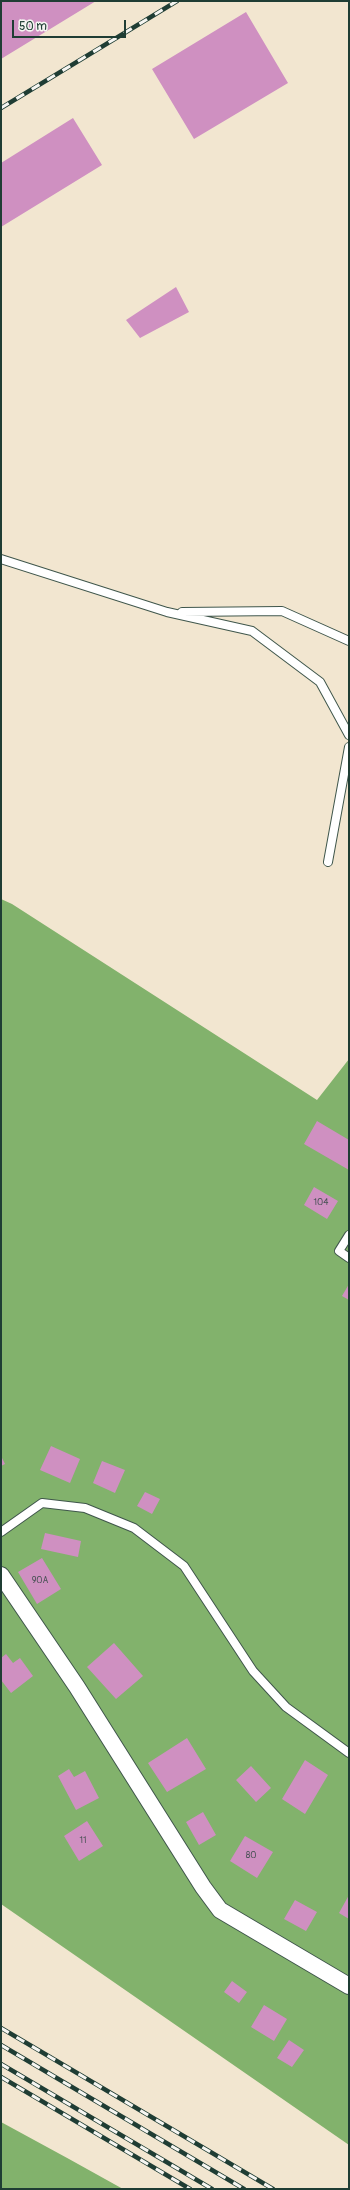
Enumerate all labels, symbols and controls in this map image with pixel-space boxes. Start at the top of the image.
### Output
scale bar [14,12,128,38]
text: 50 m [19,19,47,34]
house number: 104 [314,1198,328,1208]
house number: 90А [32,1576,48,1586]
house number: 11 [79,1836,87,1846]
house number: 80 [246,1851,256,1861]

